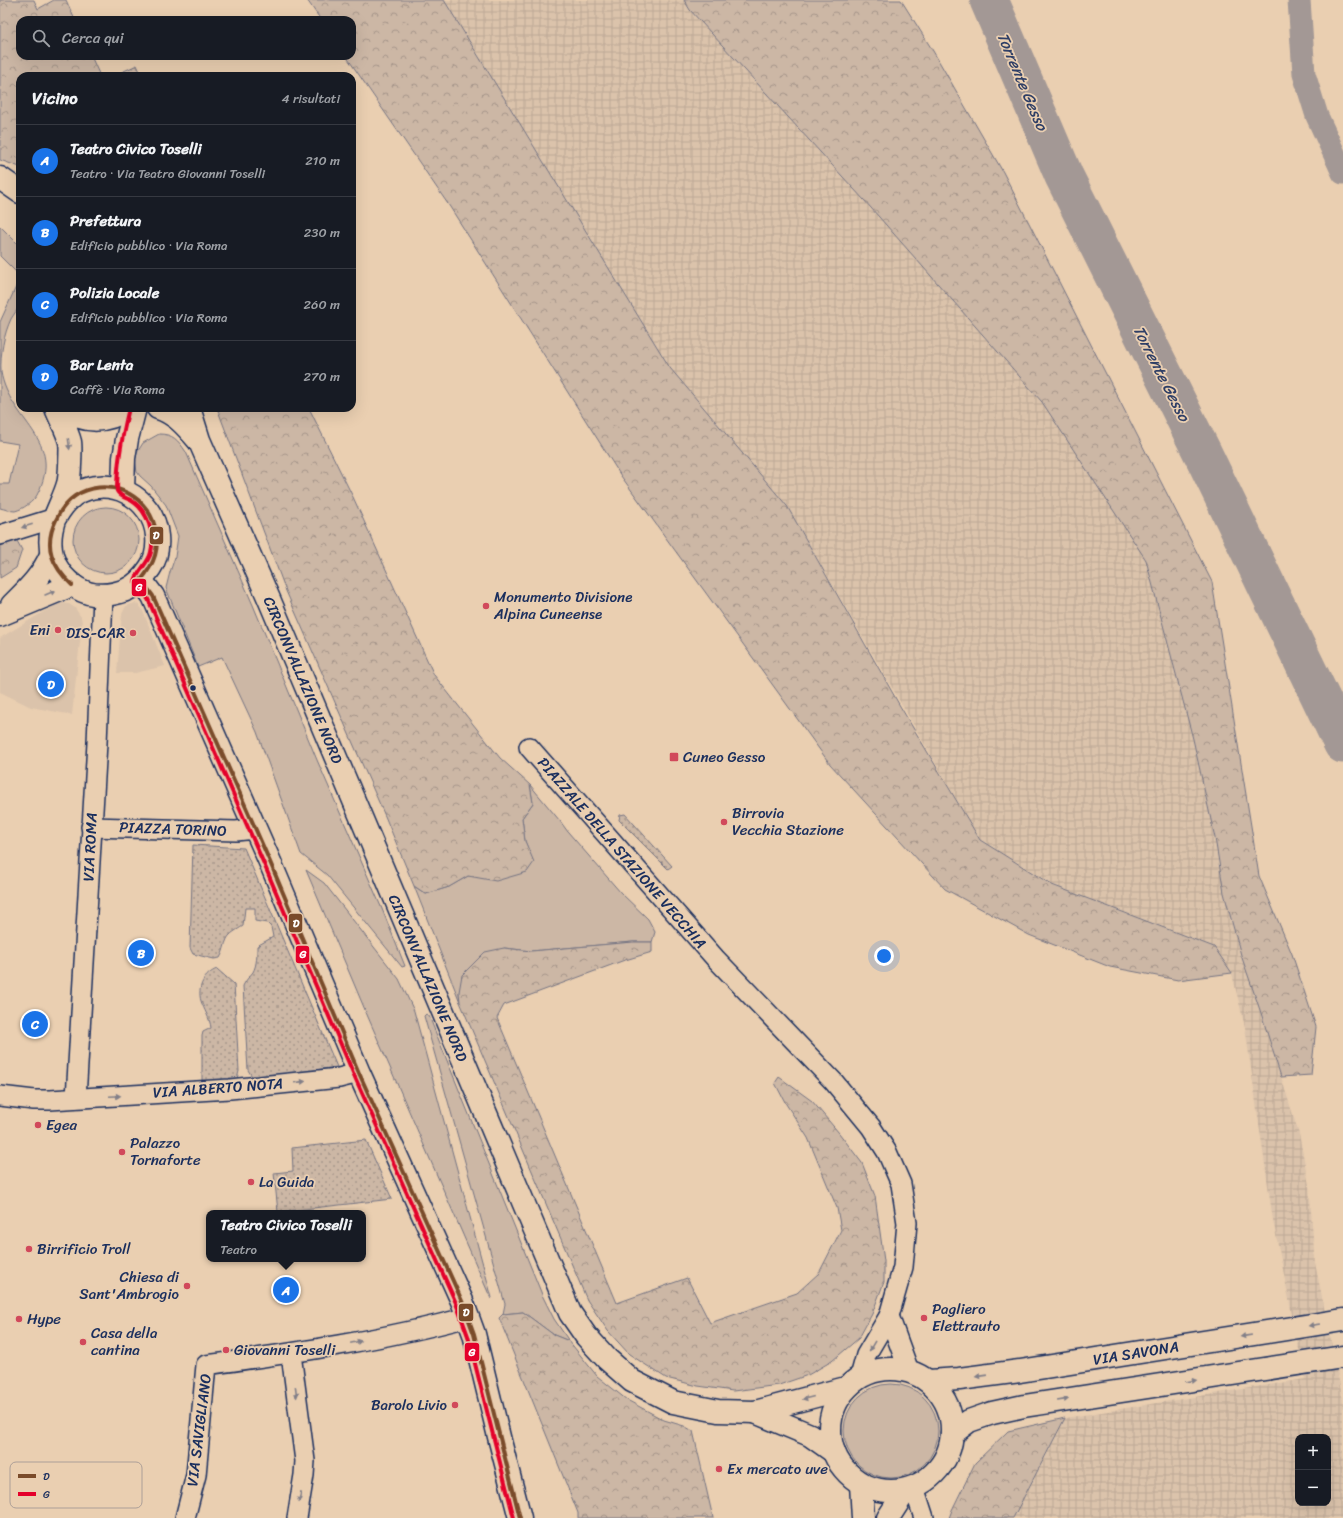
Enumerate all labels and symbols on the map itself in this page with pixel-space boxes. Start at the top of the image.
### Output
water label: Torrente Gesso [989,27,1057,136]
water label: Torrente Gesso [1125,320,1199,427]
one-way arrow [66,438,72,451]
one-way arrow [21,523,33,529]
line badge: D [149,526,164,545]
text: D [153,526,160,545]
line badge: G [131,578,147,597]
text: G [135,578,143,597]
place label: Monumento Divisione Alpina Cuneense [493,584,632,627]
one-way arrow [45,590,56,596]
street label: CIRCONVALLAZIONE NORD [256,592,350,768]
marker: Monumento Divisione Alpina Cuneense [481,601,491,611]
place label: Eni [29,617,51,643]
place label: DIS-CAR [66,620,125,646]
marker: Eni [53,625,63,635]
marker: DIS-CAR [128,628,138,638]
pin: D [38,669,64,699]
unlabelled marker [188,683,198,693]
place label: Cuneo Gesso [683,744,766,770]
street label: PIAZZALE DELLA STAZIONE VECCHIA [531,751,713,955]
marker: Cuneo Gesso [668,751,680,763]
place label: Birrovia Vecchia Stazione [732,800,844,843]
street label: VIA ROMA [75,812,105,882]
street label: PIAZZA TORINO [119,814,227,844]
marker: Birrovia Vecchia Stazione [719,817,729,827]
street label: CIRCONVALLAZIONE NORD [381,890,475,1066]
line badge: D [288,913,303,933]
text: D [293,914,300,933]
pin: B [128,938,154,968]
line badge: G [295,945,310,964]
text: G [299,945,307,964]
your location [874,946,894,966]
pin: C [22,1009,48,1039]
street label: VIA ALBERTO NOTA [152,1070,284,1106]
one-way arrow [294,1078,306,1085]
one-way arrow [109,1092,121,1099]
place label: Egea [46,1112,78,1138]
marker: Egea [33,1120,43,1130]
place label: Palazzo Tornaforte [130,1130,201,1173]
marker: Palazzo Tornaforte [117,1147,127,1157]
place label: La Guida [259,1169,315,1195]
marker: La Guida [246,1177,256,1187]
place label: Birrificio Troll [37,1236,131,1262]
marker: Birrificio Troll [24,1244,34,1254]
place label: Chiesa di Sant'Ambrogio [79,1264,180,1307]
pin: A [273,1275,299,1305]
marker: Chiesa di Sant'Ambrogio [182,1281,192,1291]
place label: Pagliero Elettrauto [932,1296,1000,1339]
line badge: D [458,1303,474,1322]
text: D [463,1303,470,1322]
place label: Hype [27,1306,61,1332]
marker: Pagliero Elettrauto [919,1313,929,1323]
marker: Hype [14,1314,24,1324]
place label: Casa della cantina [91,1320,158,1363]
one-way arrow [1308,1322,1320,1328]
street label: VIA SAVONA [1091,1333,1181,1373]
one-way arrow [1240,1333,1253,1339]
marker: Casa della cantina [78,1337,88,1347]
place label: Giovanni Toselli [234,1337,336,1363]
one-way arrow [349,1339,362,1345]
one-way arrow [868,1340,875,1352]
line badge: G [464,1342,480,1362]
text: G [468,1343,476,1362]
marker: Giovanni Toselli [221,1345,231,1355]
street label: VIA SAVIGLIANO [179,1372,219,1488]
one-way arrow [975,1373,988,1379]
one-way arrow [1185,1378,1197,1384]
one-way arrow [293,1386,299,1399]
place label: Barolo Livio [371,1392,448,1418]
one-way arrow [802,1395,815,1401]
one-way arrow [1057,1397,1069,1403]
marker: Barolo Livio [450,1400,460,1410]
place label: Ex mercato uve [727,1456,828,1482]
legend [10,1462,142,1508]
marker: Ex mercato uve [714,1464,724,1474]
text: D [43,1467,50,1486]
text: G [43,1485,50,1504]
one-way arrow [297,1490,303,1503]

